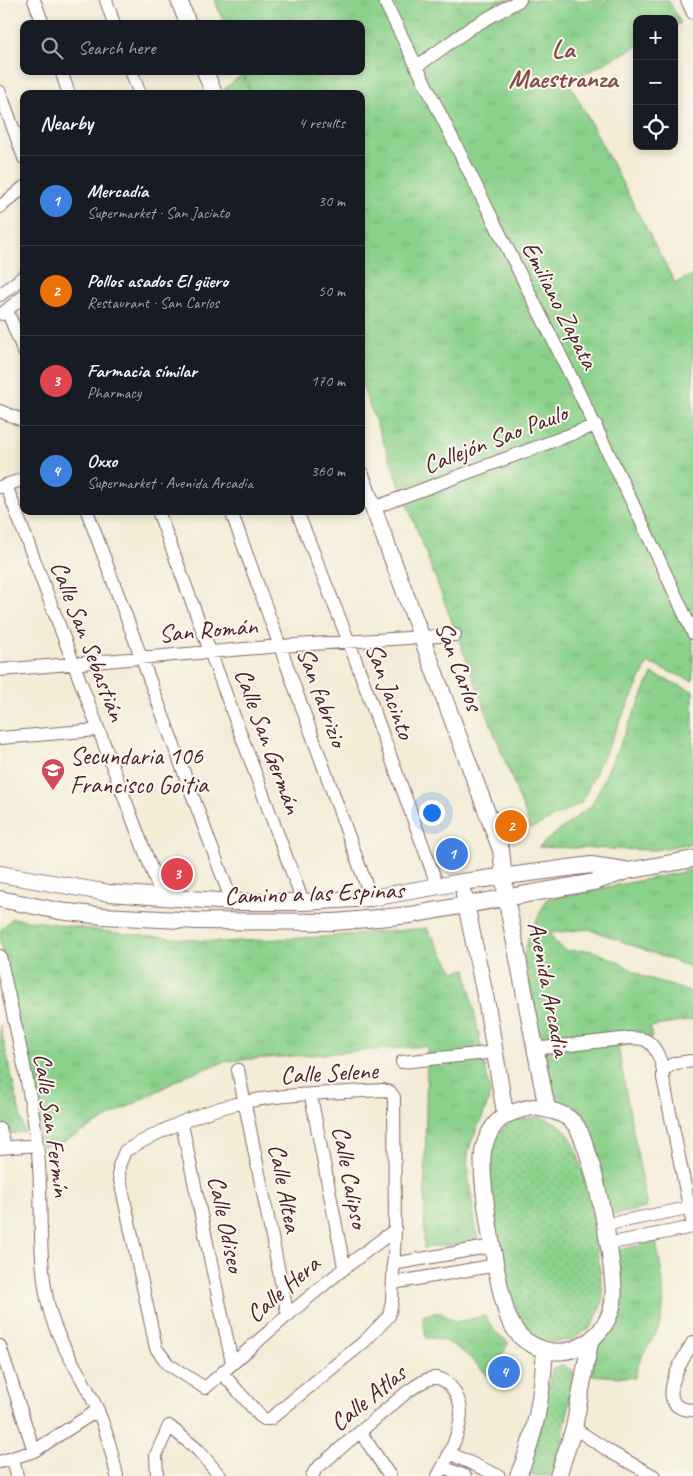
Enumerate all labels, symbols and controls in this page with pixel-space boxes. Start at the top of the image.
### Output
map controls [633,15,678,150]
button: + [633,15,678,60]
search box [20,20,365,75]
district label: La Maestranza [509,32,620,95]
icon: search [38,34,66,62]
text: Search here [78,36,155,60]
button: − [633,60,678,105]
button: locate [633,105,678,150]
text: Nearby [40,110,93,136]
text: 4 results [298,113,345,133]
text: Mercadía [87,179,148,203]
text: 1 [52,191,60,211]
text: 30 m [318,191,345,211]
text: Supermarket · San Jacinto [87,203,229,223]
street label: Emiliano Zapata [514,236,607,376]
text: Pollos asados El güero [87,269,228,293]
text: 2 [52,281,60,301]
text: 50 m [318,281,345,301]
text: Restaurant · San Carlos [87,293,219,313]
text: Farmacia símilar [87,359,197,383]
text: 3 [52,371,60,391]
text: 170 m [311,371,345,391]
text: Pharmacy [87,383,141,403]
street label: Callejón Sao Paulo [419,396,574,481]
text: Oxxo [87,449,117,473]
text: 4 [52,461,60,481]
text: 360 m [311,461,345,481]
text: Supermarket · Avenida Arcadia [87,473,253,493]
street label: Calle San Sebastián [43,556,133,726]
street label: San Román [157,610,259,650]
street label: San Carlos [427,617,491,717]
street label: San Jacinto [358,639,422,744]
street label: San fabrizio [289,643,356,754]
street label: Calle San Germán [227,664,309,819]
place label: Secundaria 106 Francisco Goitia [70,740,210,801]
school or university icon: Secundaria 106 Francisco Goitia [40,757,66,791]
your location [419,800,445,826]
pin: 2 [495,807,527,845]
pin: 1 [436,835,468,873]
pin: 3 [161,855,193,893]
street label: Camino a las Espinas [224,874,407,912]
street label: Avenida Arcadia [520,919,578,1062]
street label: Calle San Fermín [26,1051,78,1200]
street label: Calle Selene [280,1054,380,1092]
street label: Calle Calipso [324,1123,376,1234]
street label: Calle Altea [261,1141,310,1237]
street label: Calle Odiseo [200,1173,252,1278]
street label: Calle Hera [239,1247,328,1330]
pin: 4 [488,1353,520,1391]
street label: Calle Atlas [323,1356,415,1438]

